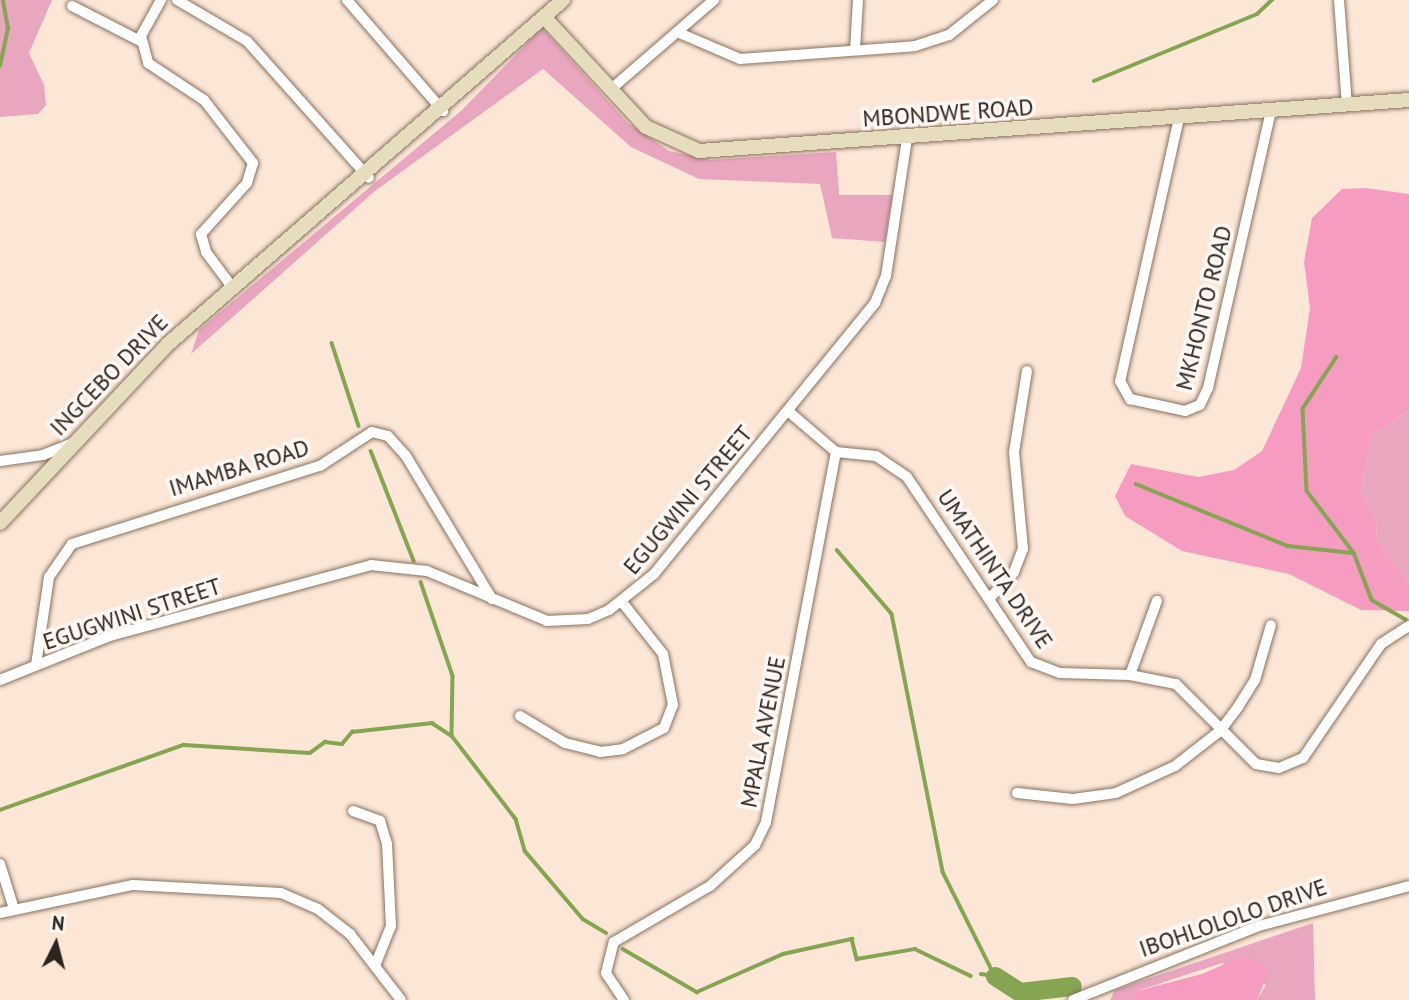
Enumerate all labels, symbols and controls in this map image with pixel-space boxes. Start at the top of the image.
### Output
street label: MBONDWE ROAD [862,93,1034,133]
street label: MKHONTO ROAD [1170,223,1238,393]
street label: INGCEBO DRIVE [44,309,174,441]
street label: EGUGWINI STREET [618,420,758,580]
street label: IMAMBA ROAD [165,433,313,503]
street label: UMATHINTA DRIVE [931,484,1059,654]
street label: EGUGWINI STREET [39,572,225,656]
street label: MPALA AVENUE [735,653,791,811]
street label: IBOHLOLOLO DRIVE [1136,873,1330,963]
north arrow [21,909,91,979]
text: N [51,911,66,936]

